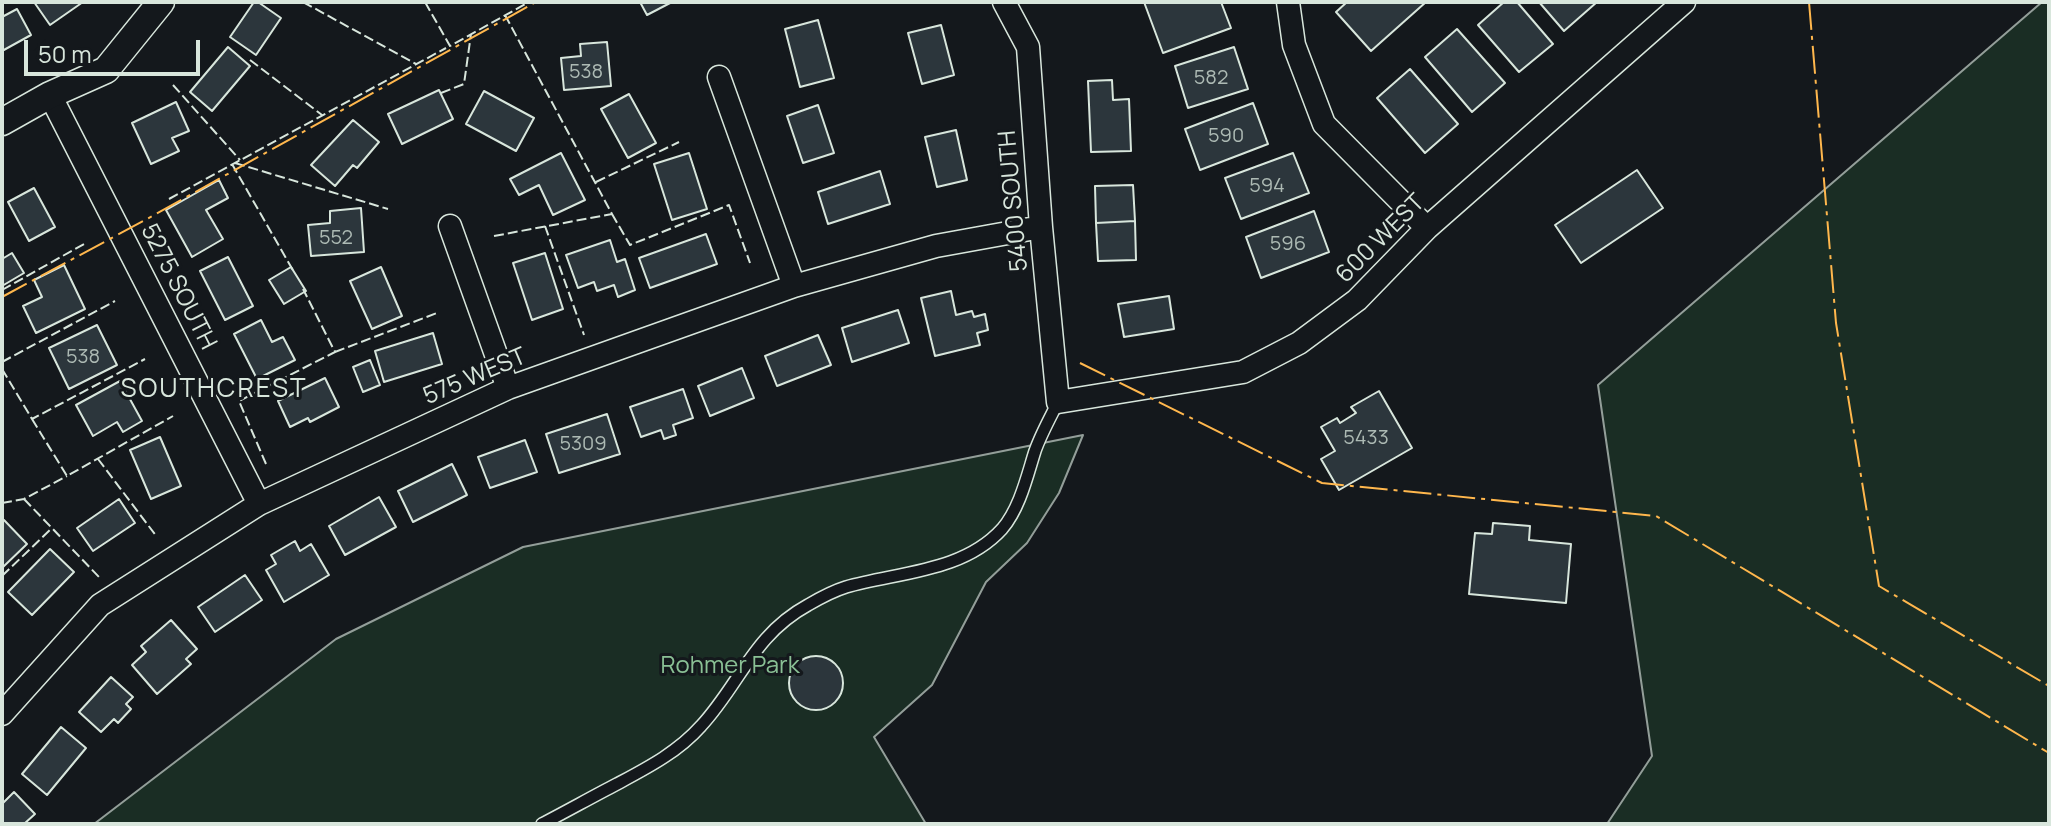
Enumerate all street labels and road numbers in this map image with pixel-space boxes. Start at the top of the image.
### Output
street label: 5400 SOUTH [993,129,1035,273]
street label: 600 WEST [1331,189,1431,289]
street label: 5275 SOUTH [134,219,222,355]
street label: 575 WEST [419,342,531,412]

